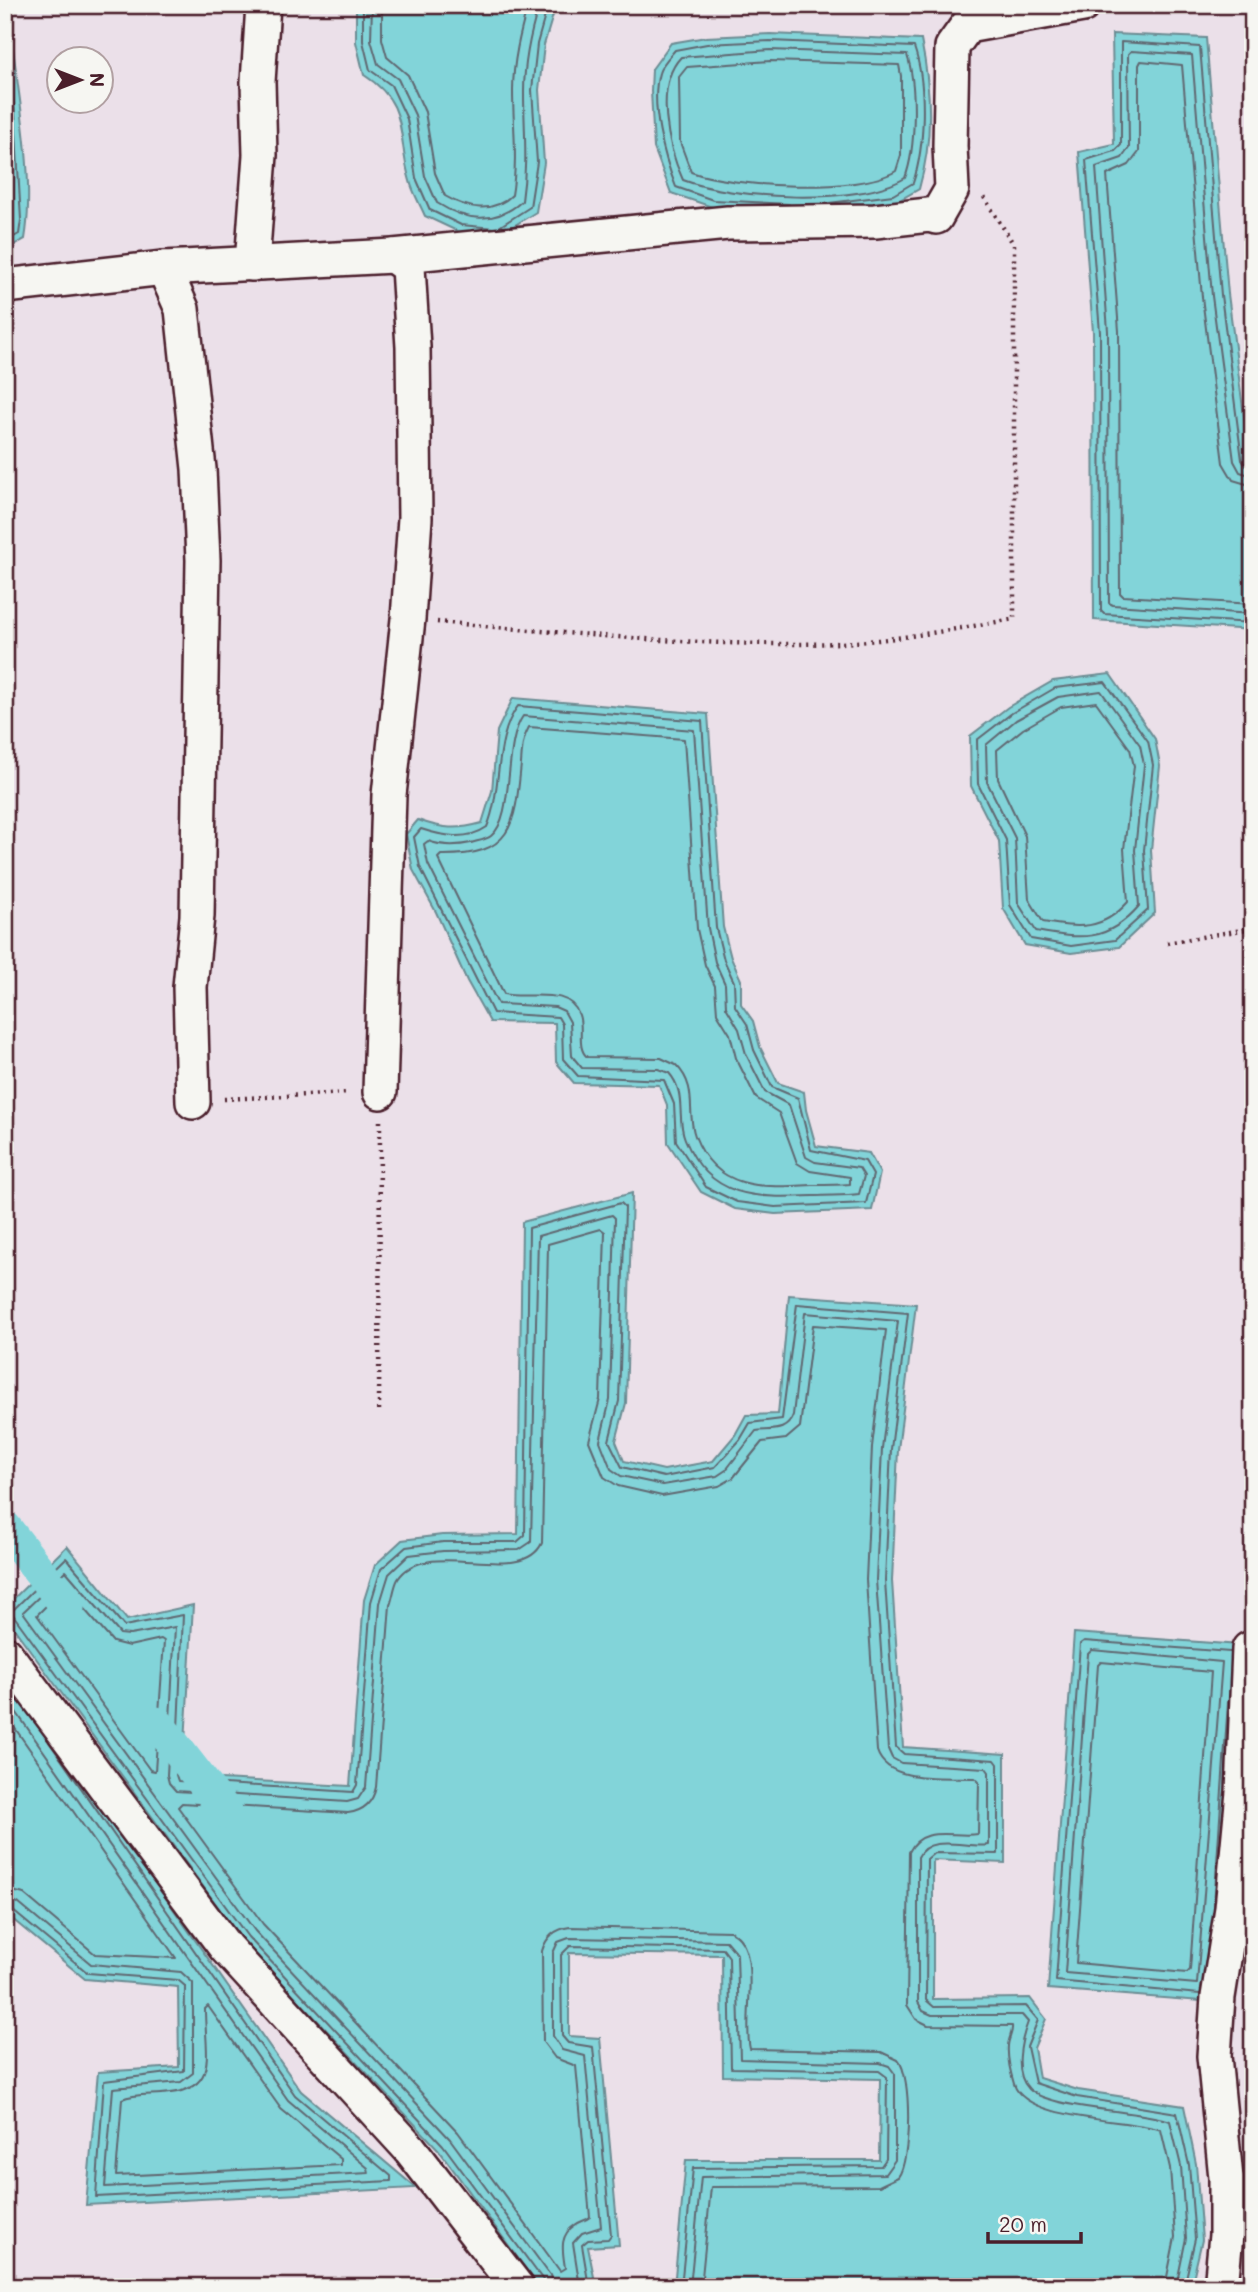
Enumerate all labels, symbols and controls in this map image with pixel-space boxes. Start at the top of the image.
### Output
north arrow [46,46,116,116]
text: N [85,73,110,87]
scale bar [988,2201,1081,2245]
text: 20 m [999,2210,1047,2237]

